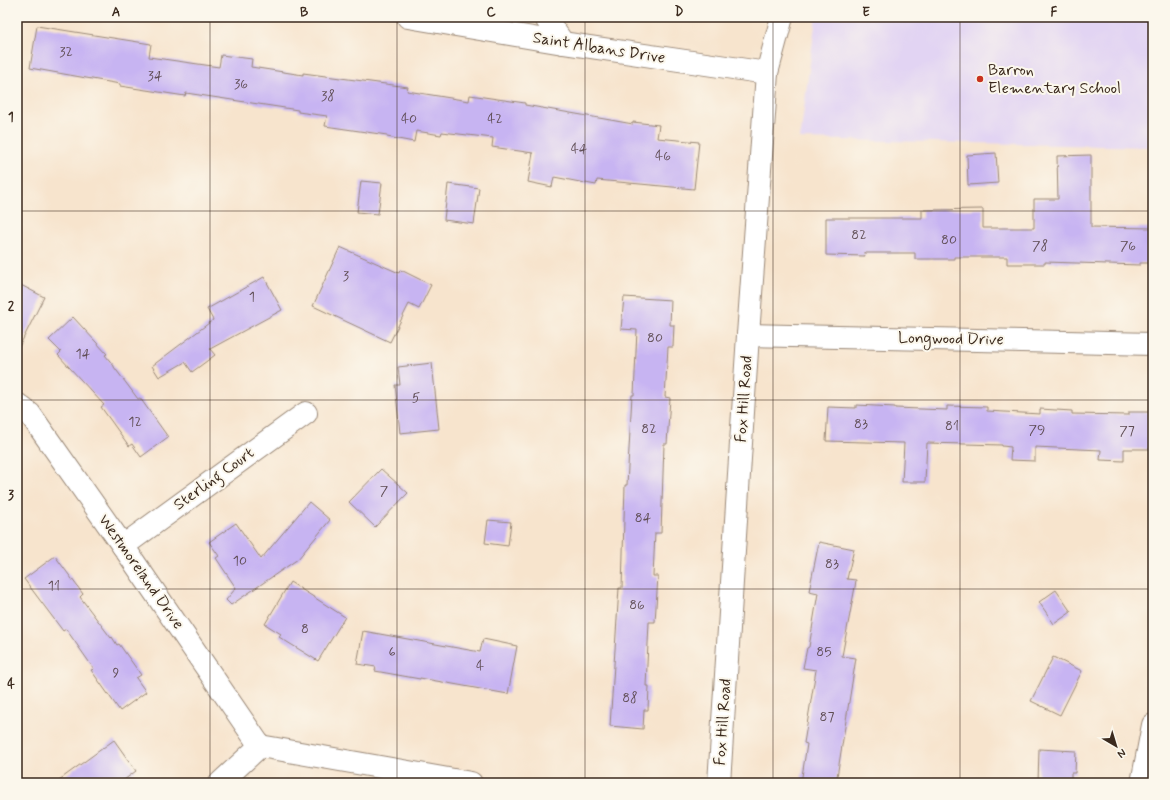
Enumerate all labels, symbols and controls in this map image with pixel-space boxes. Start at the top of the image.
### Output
text: A [112,4,120,21]
text: B [300,4,309,21]
text: C [486,4,496,21]
text: D [675,4,684,21]
text: E [862,4,870,21]
text: F [1051,4,1058,21]
street label: Saint Albans Drive [531,27,667,69]
house number: 32 [59,43,73,61]
place label: Barron Elementary School [988,60,1121,99]
house number: 34 [148,67,163,85]
marker: Barron Elementary School [975,74,985,84]
house number: 36 [234,75,248,93]
house number: 38 [321,87,335,105]
text: 1 [8,109,14,126]
house number: 40 [401,110,417,128]
house number: 42 [487,110,503,128]
house number: 44 [571,140,588,158]
house number: 46 [655,147,671,165]
house number: 82 [851,226,867,244]
house number: 80 [941,231,957,249]
house number: 78 [1032,237,1048,255]
house number: 76 [1120,237,1136,255]
house number: 3 [343,267,349,285]
house number: 1 [249,288,255,306]
text: 2 [8,298,15,315]
street label: Longwood Drive [898,328,1004,351]
house number: 80 [647,329,663,347]
house number: 14 [76,345,91,363]
street label: Fox Hill Road [730,355,758,443]
house number: 5 [412,389,420,407]
house number: 12 [128,413,142,431]
house number: 83 [854,415,868,433]
house number: 81 [945,417,959,435]
house number: 82 [641,420,657,438]
house number: 79 [1029,421,1045,439]
house number: 77 [1119,422,1135,440]
street label: Sterling Court [170,443,259,516]
house number: 7 [380,482,389,500]
text: 3 [8,487,14,504]
house number: 84 [635,509,652,527]
street label: Westmoreland Drive [93,510,189,634]
house number: 10 [233,552,247,570]
house number: 83 [825,555,839,573]
house number: 11 [48,577,60,595]
house number: 86 [629,596,645,614]
house number: 8 [301,620,309,638]
house number: 6 [388,643,396,661]
house number: 85 [816,643,832,661]
house number: 4 [476,657,484,675]
house number: 9 [113,664,120,682]
text: 4 [7,676,15,693]
street label: Fox Hill Road [709,678,737,766]
house number: 88 [622,689,638,707]
house number: 87 [820,708,834,726]
north arrow [1096,726,1136,766]
text: N [1114,745,1129,761]

